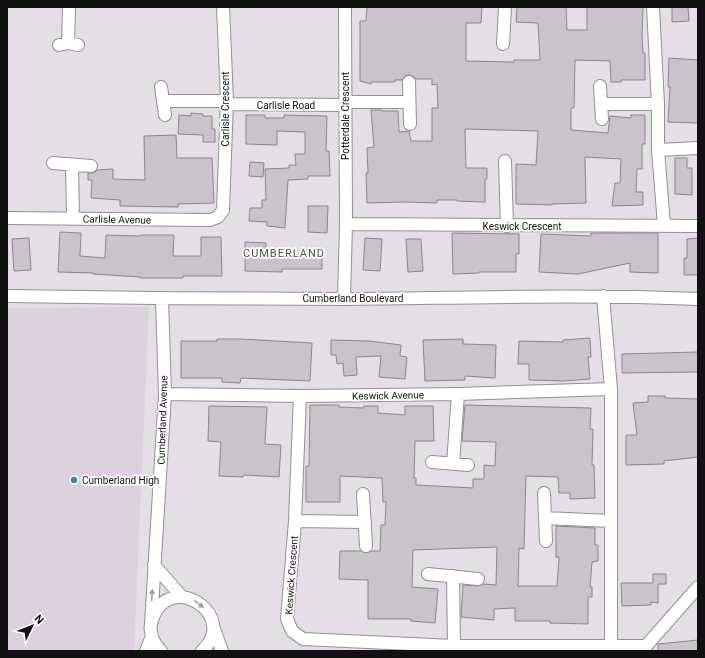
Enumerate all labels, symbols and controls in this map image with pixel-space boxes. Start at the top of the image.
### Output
street label: Carlisle Crescent [220,71,231,147]
street label: Potterdale Crescent [340,72,351,160]
street label: Carlisle Road [257,100,315,111]
street label: Carlisle Avenue [83,213,151,226]
street label: Keswick Crescent [483,221,561,232]
district label: CUMBERLAND [243,247,325,260]
street label: Cumberland Boulevard [303,293,403,304]
street label: Cumberland Avenue [155,375,170,465]
street label: Keswick Avenue [352,389,424,402]
marker: Cumberland High [69,475,79,485]
place label: Cumberland High [82,475,159,486]
street label: Keswick Crescent [283,535,300,615]
one-way arrow [149,589,156,601]
one-way arrow [194,600,205,608]
north arrow [12,606,52,646]
text: N [32,612,47,627]

